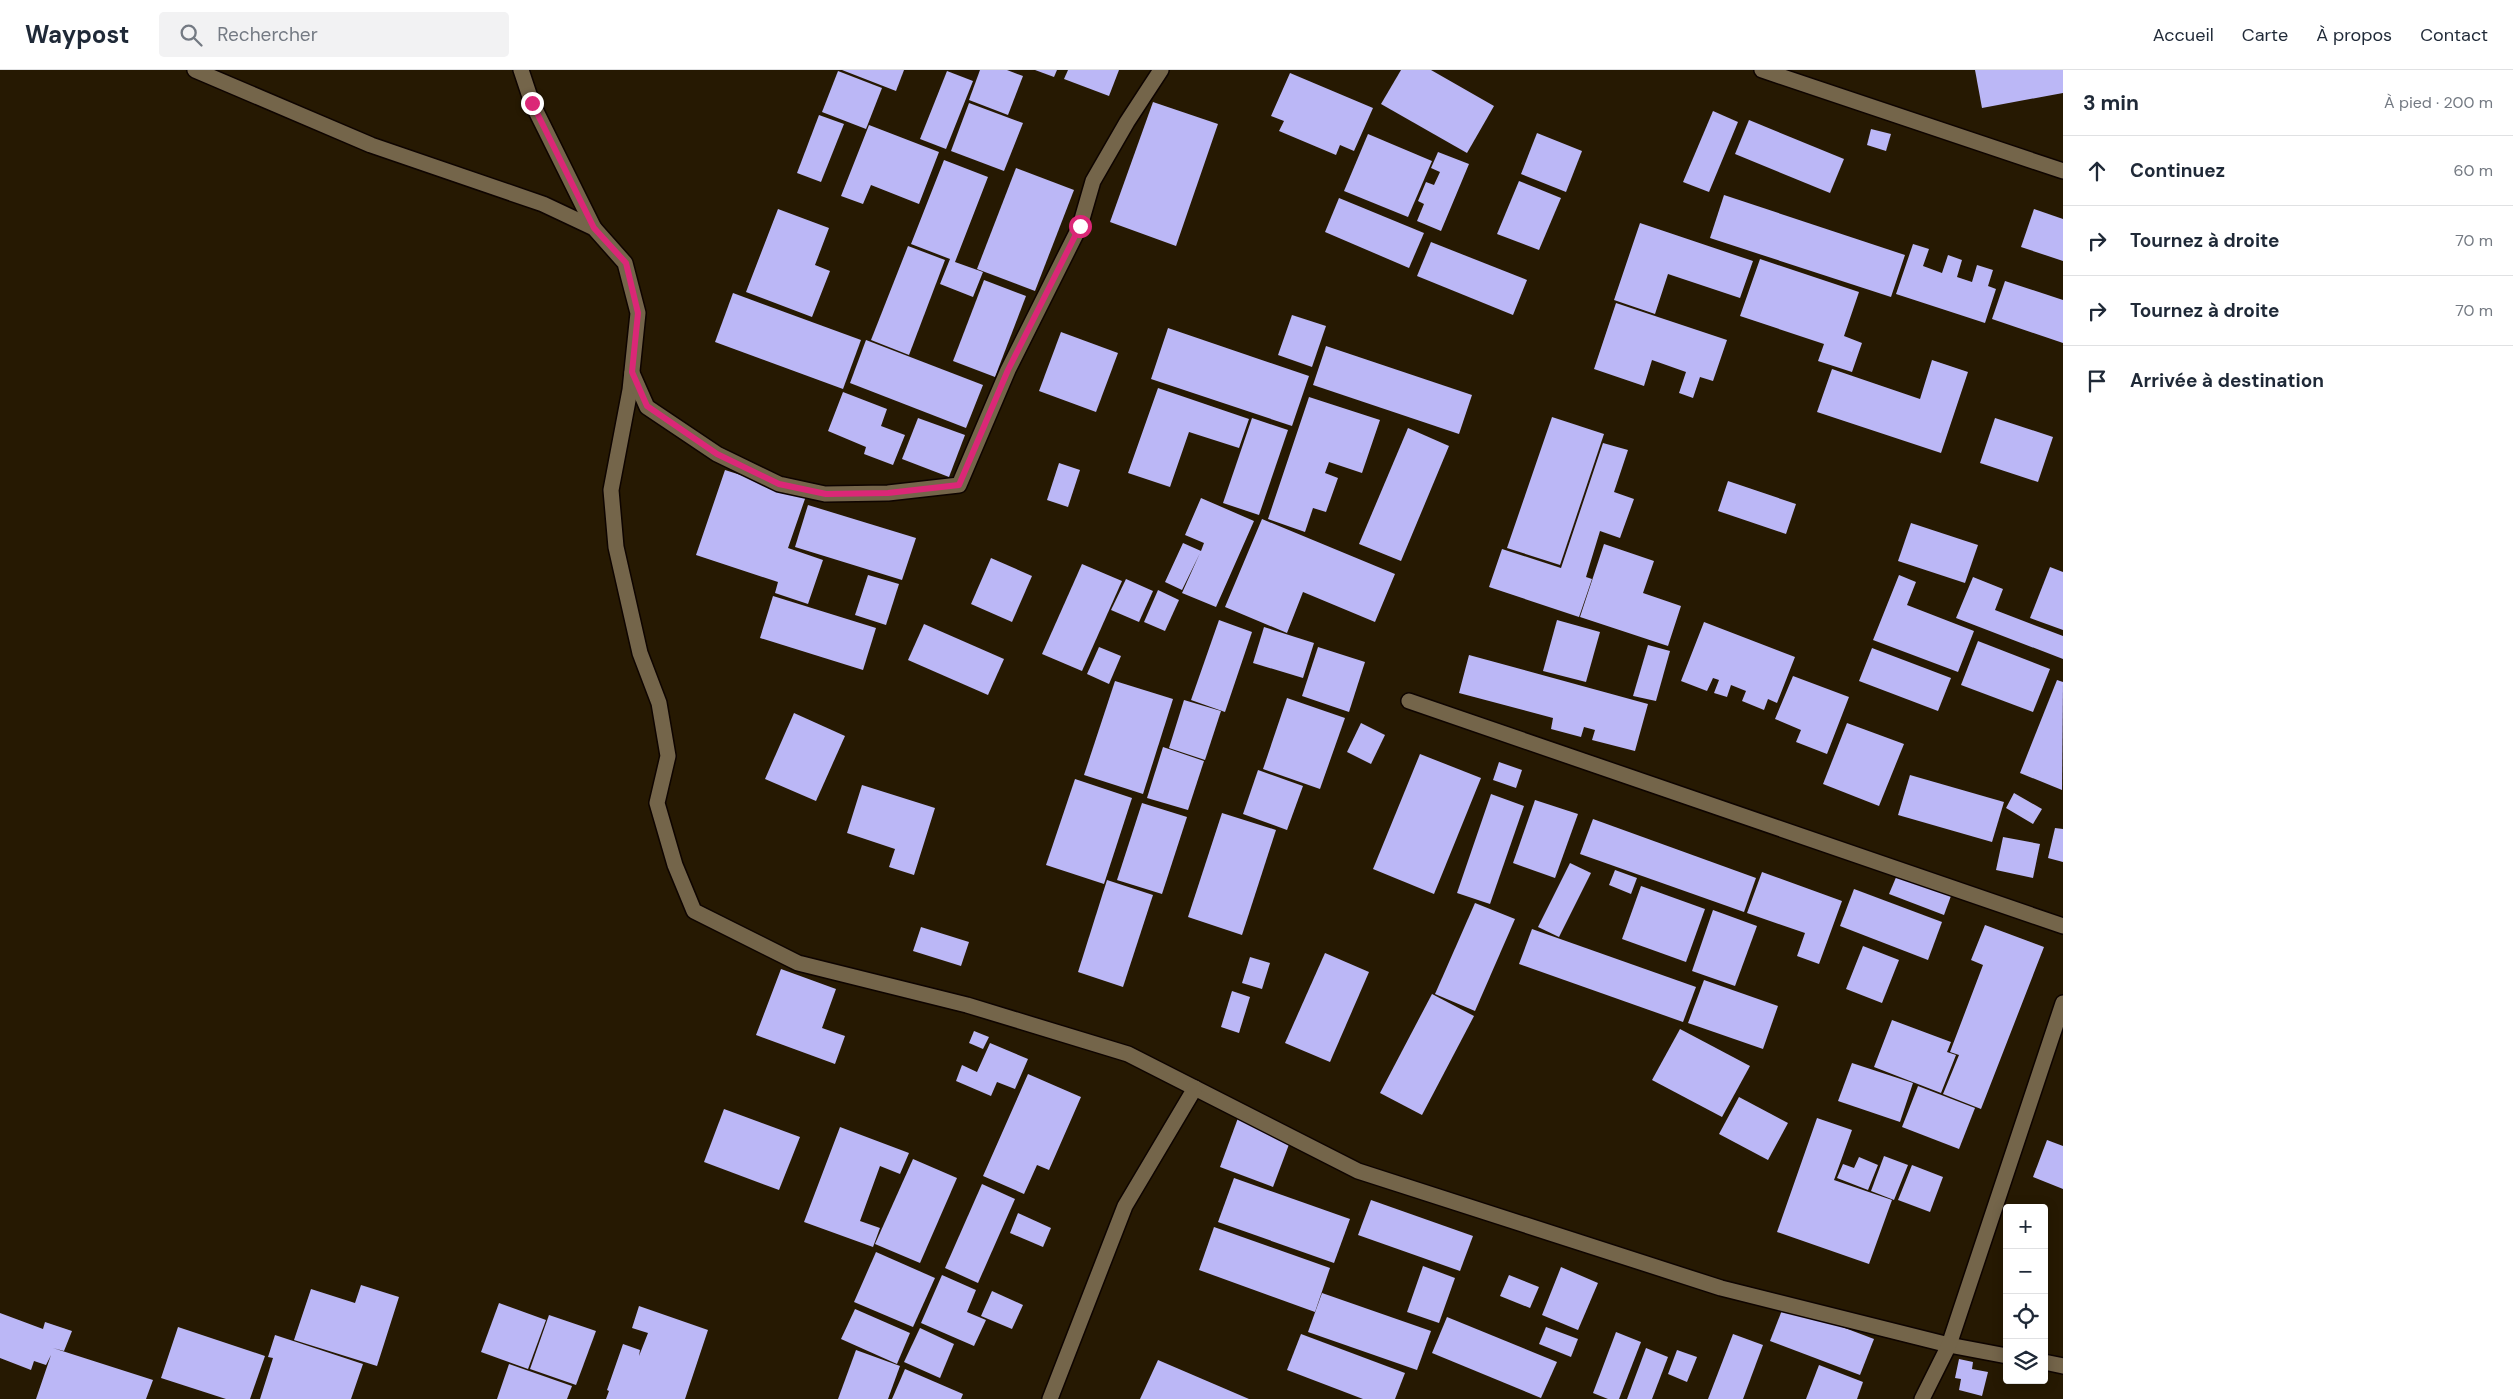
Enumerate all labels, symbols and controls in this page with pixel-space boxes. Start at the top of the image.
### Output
search box [159,12,509,57]
text: Waypost [25,19,129,50]
icon: search [177,21,205,49]
text: Rechercher [217,22,318,47]
text: Accueil [2153,23,2214,47]
text: Carte [2242,23,2288,47]
text: À propos [2316,23,2392,47]
text: Contact [2420,23,2488,47]
text: 3 min [2083,89,2139,117]
route end [521,92,544,115]
text: À pied · 200 m [2384,92,2493,113]
icon: ahead [2083,157,2111,185]
text: Continuez [2130,158,2225,183]
text: 60 m [2453,160,2493,181]
route start [1069,215,1092,238]
icon: right [2083,227,2111,255]
text: Tournez à droite [2130,228,2280,253]
text: 70 m [2455,230,2493,251]
icon: right [2083,297,2111,325]
text: Tournez à droite [2130,298,2280,323]
text: 70 m [2455,300,2493,321]
icon: arrive [2083,367,2111,395]
text: Arrivée à destination [2130,368,2324,393]
map controls [2003,1204,2048,1384]
button: + [2003,1204,2048,1249]
button: − [2003,1249,2048,1294]
button: locate [2003,1294,2048,1339]
button: layers [2003,1339,2048,1384]

